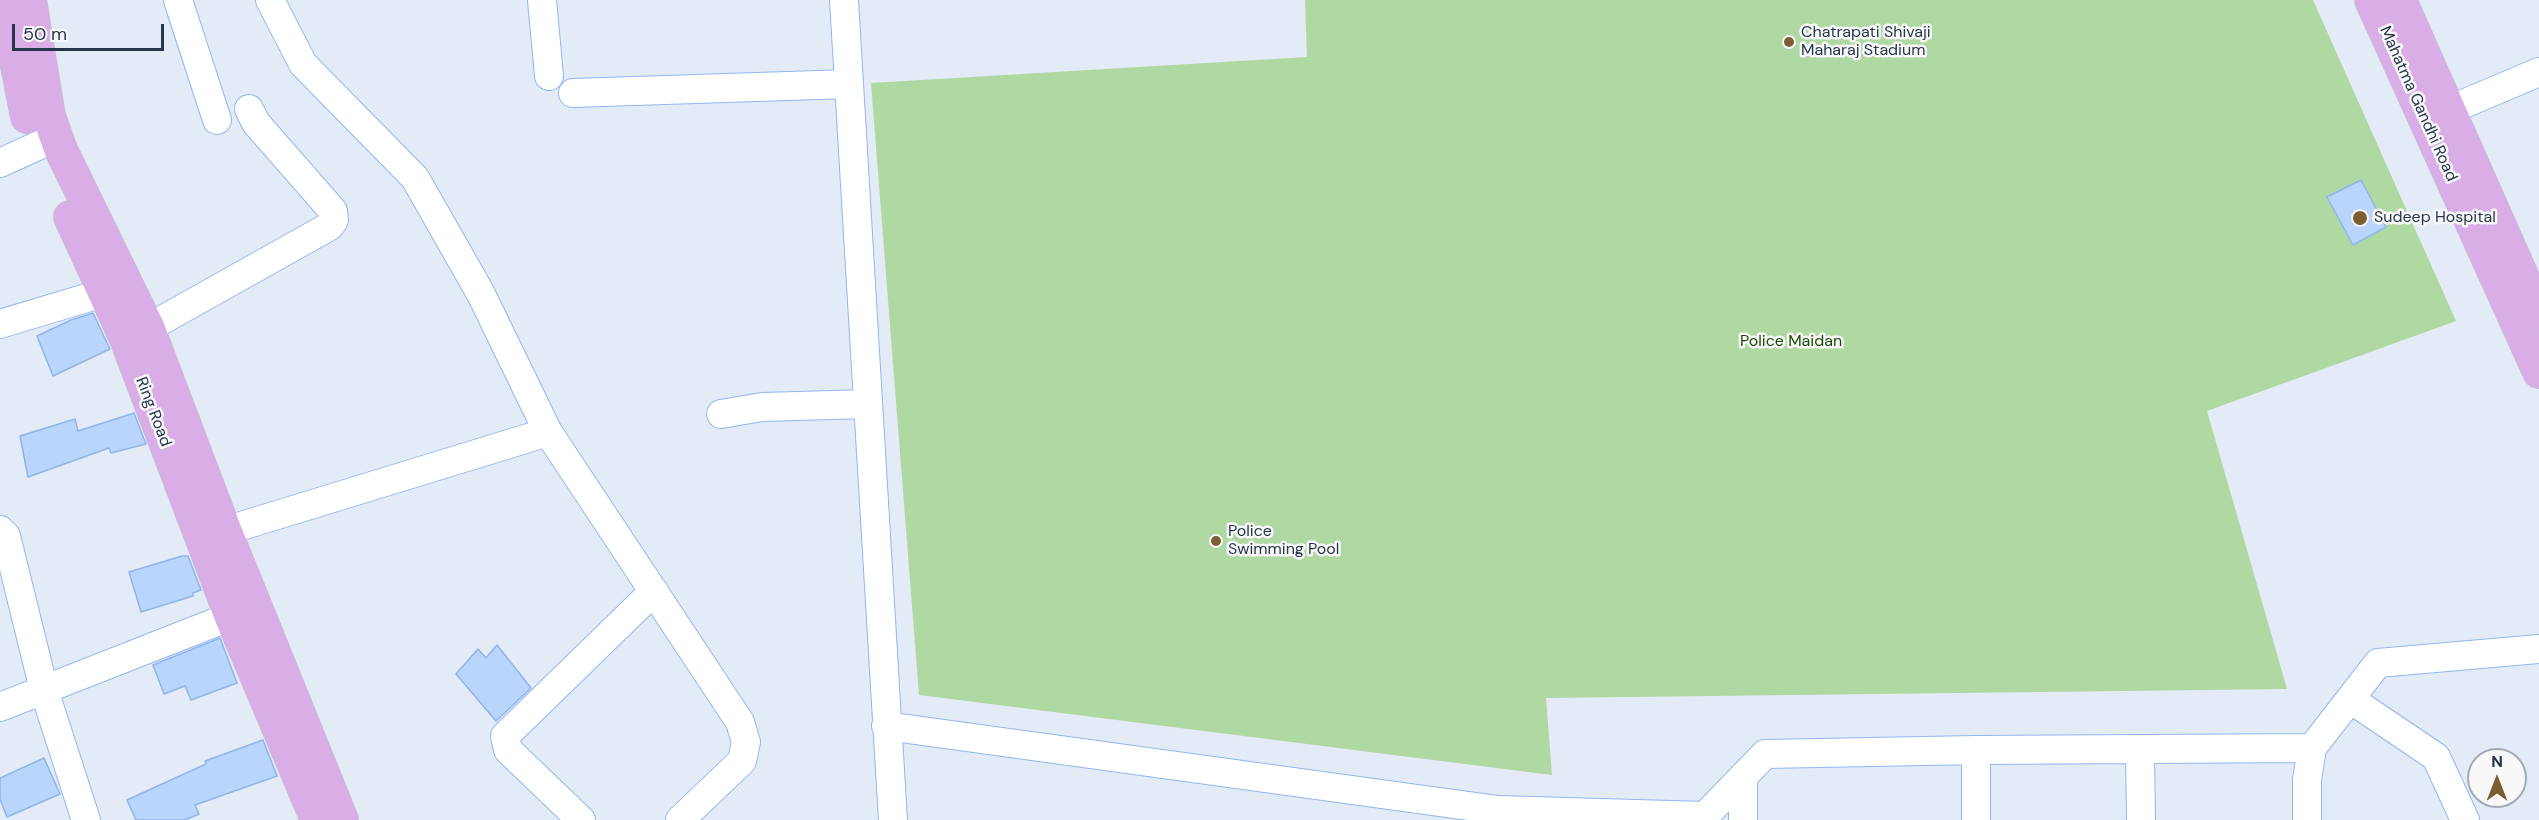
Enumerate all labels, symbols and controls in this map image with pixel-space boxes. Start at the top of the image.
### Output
scale bar [15,12,166,50]
text: 50 m [23,22,67,46]
place label: Chatrapati Shivaji Maharaj Stadium [1801,23,1931,61]
street label: Mahatma Gandhi Road [2375,23,2461,185]
marker: Chatrapati Shivaji Maharaj Stadium [1782,35,1796,49]
place label: Sudeep Hospital [2374,208,2496,228]
marker: Sudeep Hospital [2351,209,2369,227]
park label: Police Maidan [1740,332,1842,352]
street label: Ring Road [131,375,175,449]
place label: Police Swimming Pool [1228,522,1339,560]
marker: Police Swimming Pool [1209,534,1223,548]
north arrow [2467,748,2527,808]
text: N [2491,751,2503,772]

